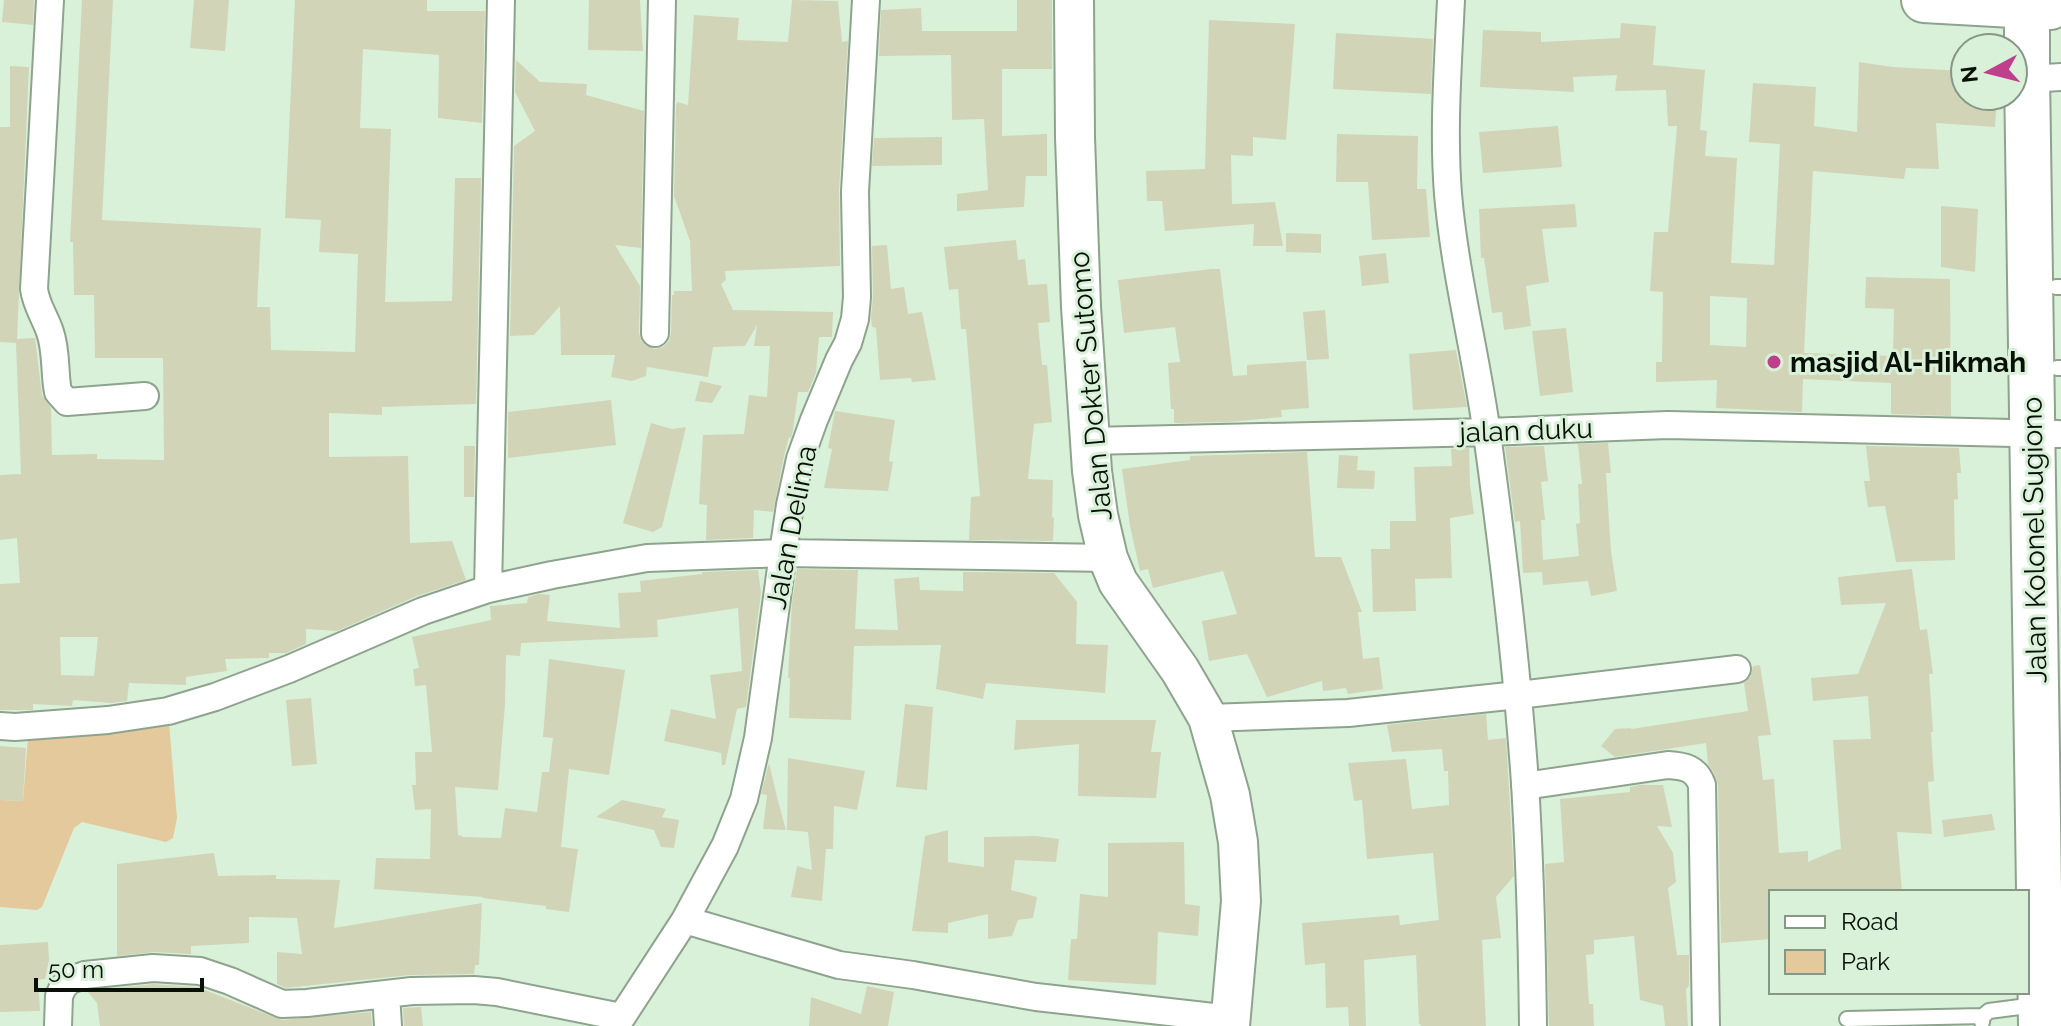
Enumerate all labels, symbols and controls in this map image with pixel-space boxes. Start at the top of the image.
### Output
north arrow [1949,32,2029,112]
text: N [1955,65,1983,84]
street label: Jalan Dokter Sutomo [1062,250,1119,522]
place label: masjid Al-Hikmah [1790,346,2026,379]
marker: masjid Al-Hikmah [1765,353,1783,371]
street label: Jalan Kolonel Sugiono [2016,397,2053,683]
street label: jalan duku [1455,412,1593,449]
street label: Jalan Delima [759,442,824,612]
legend [1769,890,2029,994]
text: Road [1841,907,1899,936]
scale bar [36,942,202,992]
text: Park [1841,947,1890,976]
text: 50 m [48,955,104,984]

